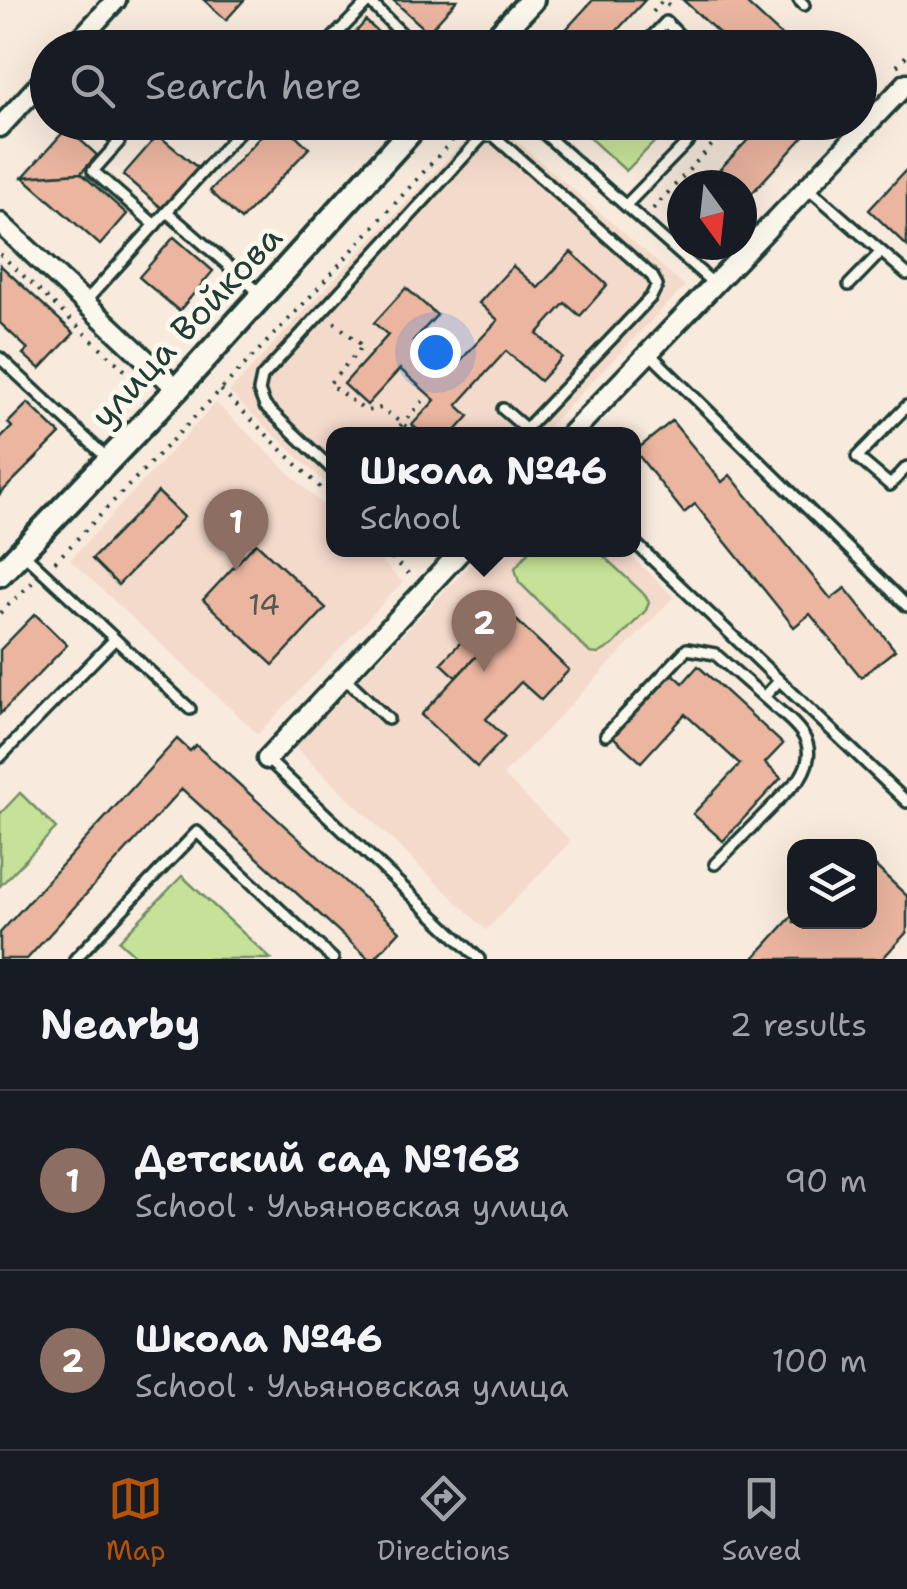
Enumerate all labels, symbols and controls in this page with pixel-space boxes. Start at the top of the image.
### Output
search box [30,30,877,140]
icon: search [65,58,120,113]
text: Search here [145,60,362,111]
north arrow [667,170,757,260]
street label: улица Войкова [80,214,292,437]
your location [410,327,461,378]
popup [326,427,641,557]
text: Школа №46 [360,445,607,496]
pin: 1 [204,488,268,571]
text: School [360,496,460,539]
house number: 14 [248,584,280,625]
pin: 2 [452,590,516,672]
map controls [787,839,877,929]
button: layers [787,839,877,929]
text: Nearby [40,996,200,1052]
text: 2 results [730,1003,867,1046]
text: Детский сад №168 [135,1133,520,1184]
text: 1 [65,1159,80,1202]
text: 90 m [784,1159,867,1202]
text: School · Ульяновская улица [135,1184,569,1227]
text: Школа №46 [135,1313,383,1364]
text: 2 [61,1339,84,1382]
text: 100 m [771,1339,867,1382]
text: School · Ульяновская улица [135,1364,569,1407]
tab: Map [106,1471,166,1569]
tab: Directions [377,1471,510,1569]
tab: Saved [722,1471,801,1569]

